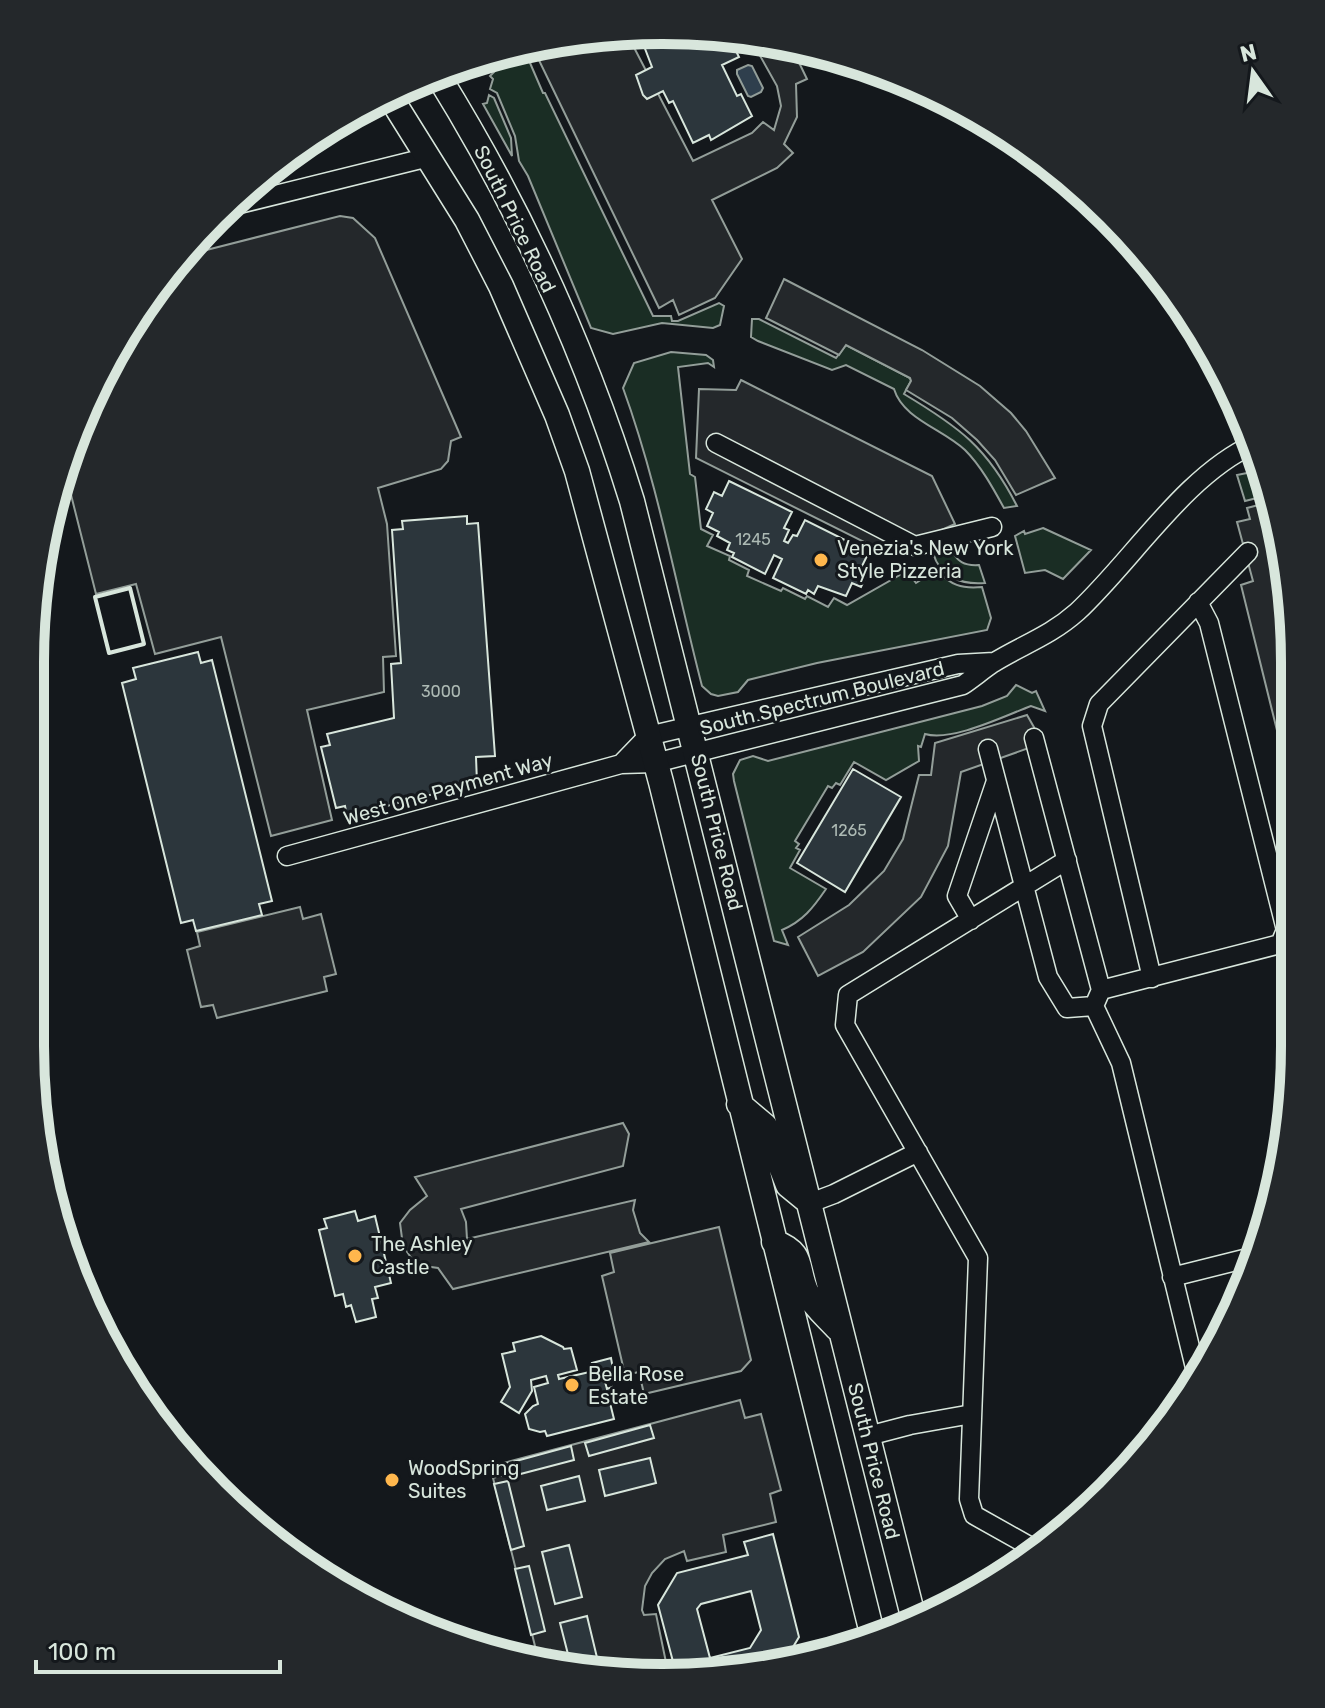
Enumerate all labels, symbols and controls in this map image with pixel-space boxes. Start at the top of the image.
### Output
north arrow [1213,32,1293,112]
text: N [1237,38,1259,68]
street label: South Price Road [469,142,561,296]
house number: 1245 [735,530,771,549]
place label: Venezia's New York Style Pizzeria [837,536,1014,583]
marker: Venezia's New York Style Pizzeria [812,551,830,569]
street label: South Spectrum Boulevard [697,656,947,740]
house number: 3000 [421,682,461,701]
street label: West One Payment Way [341,748,555,830]
street label: South Price Road [686,751,748,913]
house number: 1265 [831,821,867,840]
place label: The Ashley Castle [371,1232,472,1279]
marker: The Ashley Castle [346,1247,364,1265]
place label: Bella Rose Estate [588,1362,684,1409]
marker: Bella Rose Estate [563,1376,581,1394]
street label: South Price Road [843,1380,905,1542]
place label: WoodSpring Suites [408,1456,519,1503]
marker: WoodSpring Suites [383,1471,401,1489]
scale bar [36,1624,280,1674]
text: 100 m [48,1638,116,1666]

